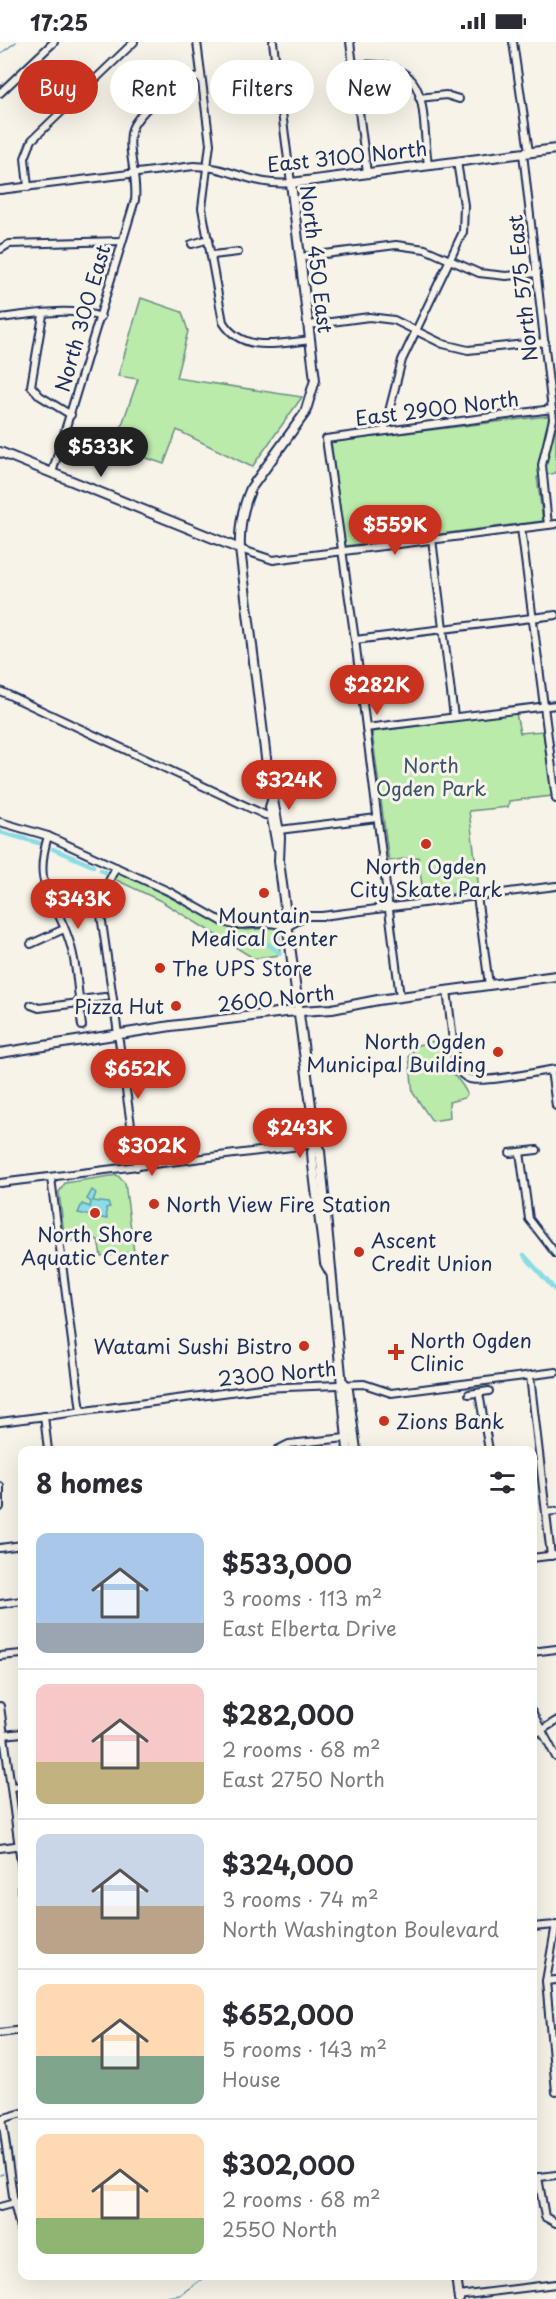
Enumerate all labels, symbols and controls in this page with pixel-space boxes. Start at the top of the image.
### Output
text: 17:25 [30,5,88,38]
chip: Buy [18,60,98,114]
chip: Rent [110,60,198,114]
chip: Filters [210,60,314,114]
chip: New [326,60,412,114]
street label: East 3100 North [266,133,428,179]
street label: North 450 East [293,183,341,335]
street label: North 575 East [499,213,545,363]
street label: North 300 East [47,241,117,395]
street label: East 2900 North [354,383,520,433]
pin: $533K [59,427,143,478]
text: $533K [68,431,134,461]
pin: $559K [353,505,437,556]
text: $559K [363,509,427,539]
pin: $282K [335,665,419,716]
text: $282K [344,669,410,699]
park label: North Ogden Park [376,750,486,803]
pin: $324K [247,760,331,811]
text: $324K [255,764,323,794]
marker: North Ogden City Skate Park [419,837,433,851]
place label: North Ogden City Skate Park [350,851,502,904]
pin: $343K [36,879,120,930]
text: $343K [45,883,111,913]
marker: Mountain Medical Center [257,886,271,900]
place label: Mountain Medical Center [191,900,338,953]
place label: The UPS Store [172,953,312,983]
marker: The UPS Store [153,961,167,975]
street label: 2600 North [216,977,336,1019]
place label: Pizza Hut [74,991,164,1021]
marker: Pizza Hut [169,999,183,1013]
place label: North Ogden Municipal Building [306,1026,486,1079]
marker: North Ogden Municipal Building [491,1045,505,1059]
pin: $652K [96,1049,180,1100]
text: $652K [105,1053,171,1083]
pin: $243K [258,1108,342,1159]
text: $243K [267,1112,333,1142]
pin: $302K [110,1126,194,1177]
text: $302K [117,1130,187,1160]
place label: North View Fire Station [166,1189,391,1219]
marker: North View Fire Station [147,1197,161,1211]
marker: North Shore Aquatic Center [88,1206,102,1220]
place label: North Shore Aquatic Center [21,1219,169,1272]
place label: Ascent Credit Union [371,1225,492,1278]
marker: Ascent Credit Union [352,1245,366,1259]
place label: North Ogden Clinic [410,1325,532,1378]
place label: Watami Sushi Bistro [93,1331,292,1361]
marker: Watami Sushi Bistro [297,1339,311,1353]
marker: North Ogden Clinic [387,1343,405,1361]
street label: 2300 North [217,1353,337,1393]
place label: Zions Bank [396,1406,504,1436]
marker: Zions Bank [377,1414,391,1428]
text: 8 homes [36,1463,143,1502]
icon: filters [486,1466,519,1499]
text: $533,000 [222,1544,352,1583]
icon: home [84,1557,156,1629]
text: 3 rooms · 113 m² [222,1583,382,1613]
text: East Elberta Drive [222,1613,397,1643]
text: $282,000 [222,1695,354,1734]
icon: home [84,1708,156,1780]
text: 2 rooms · 68 m² [222,1734,381,1764]
text: East 2750 North [222,1764,385,1794]
text: $324,000 [222,1845,354,1884]
icon: home [84,1858,156,1930]
text: 3 rooms · 74 m² [222,1884,379,1914]
text: North Washington Boulevard [222,1914,499,1944]
text: $652,000 [222,1995,354,2034]
icon: home [84,2008,156,2080]
text: 5 rooms · 143 m² [222,2034,387,2064]
text: House [222,2064,281,2094]
text: $302,000 [222,2145,355,2184]
icon: home [84,2158,156,2230]
text: 2 rooms · 68 m² [222,2184,381,2214]
text: 2550 North [222,2214,337,2244]

